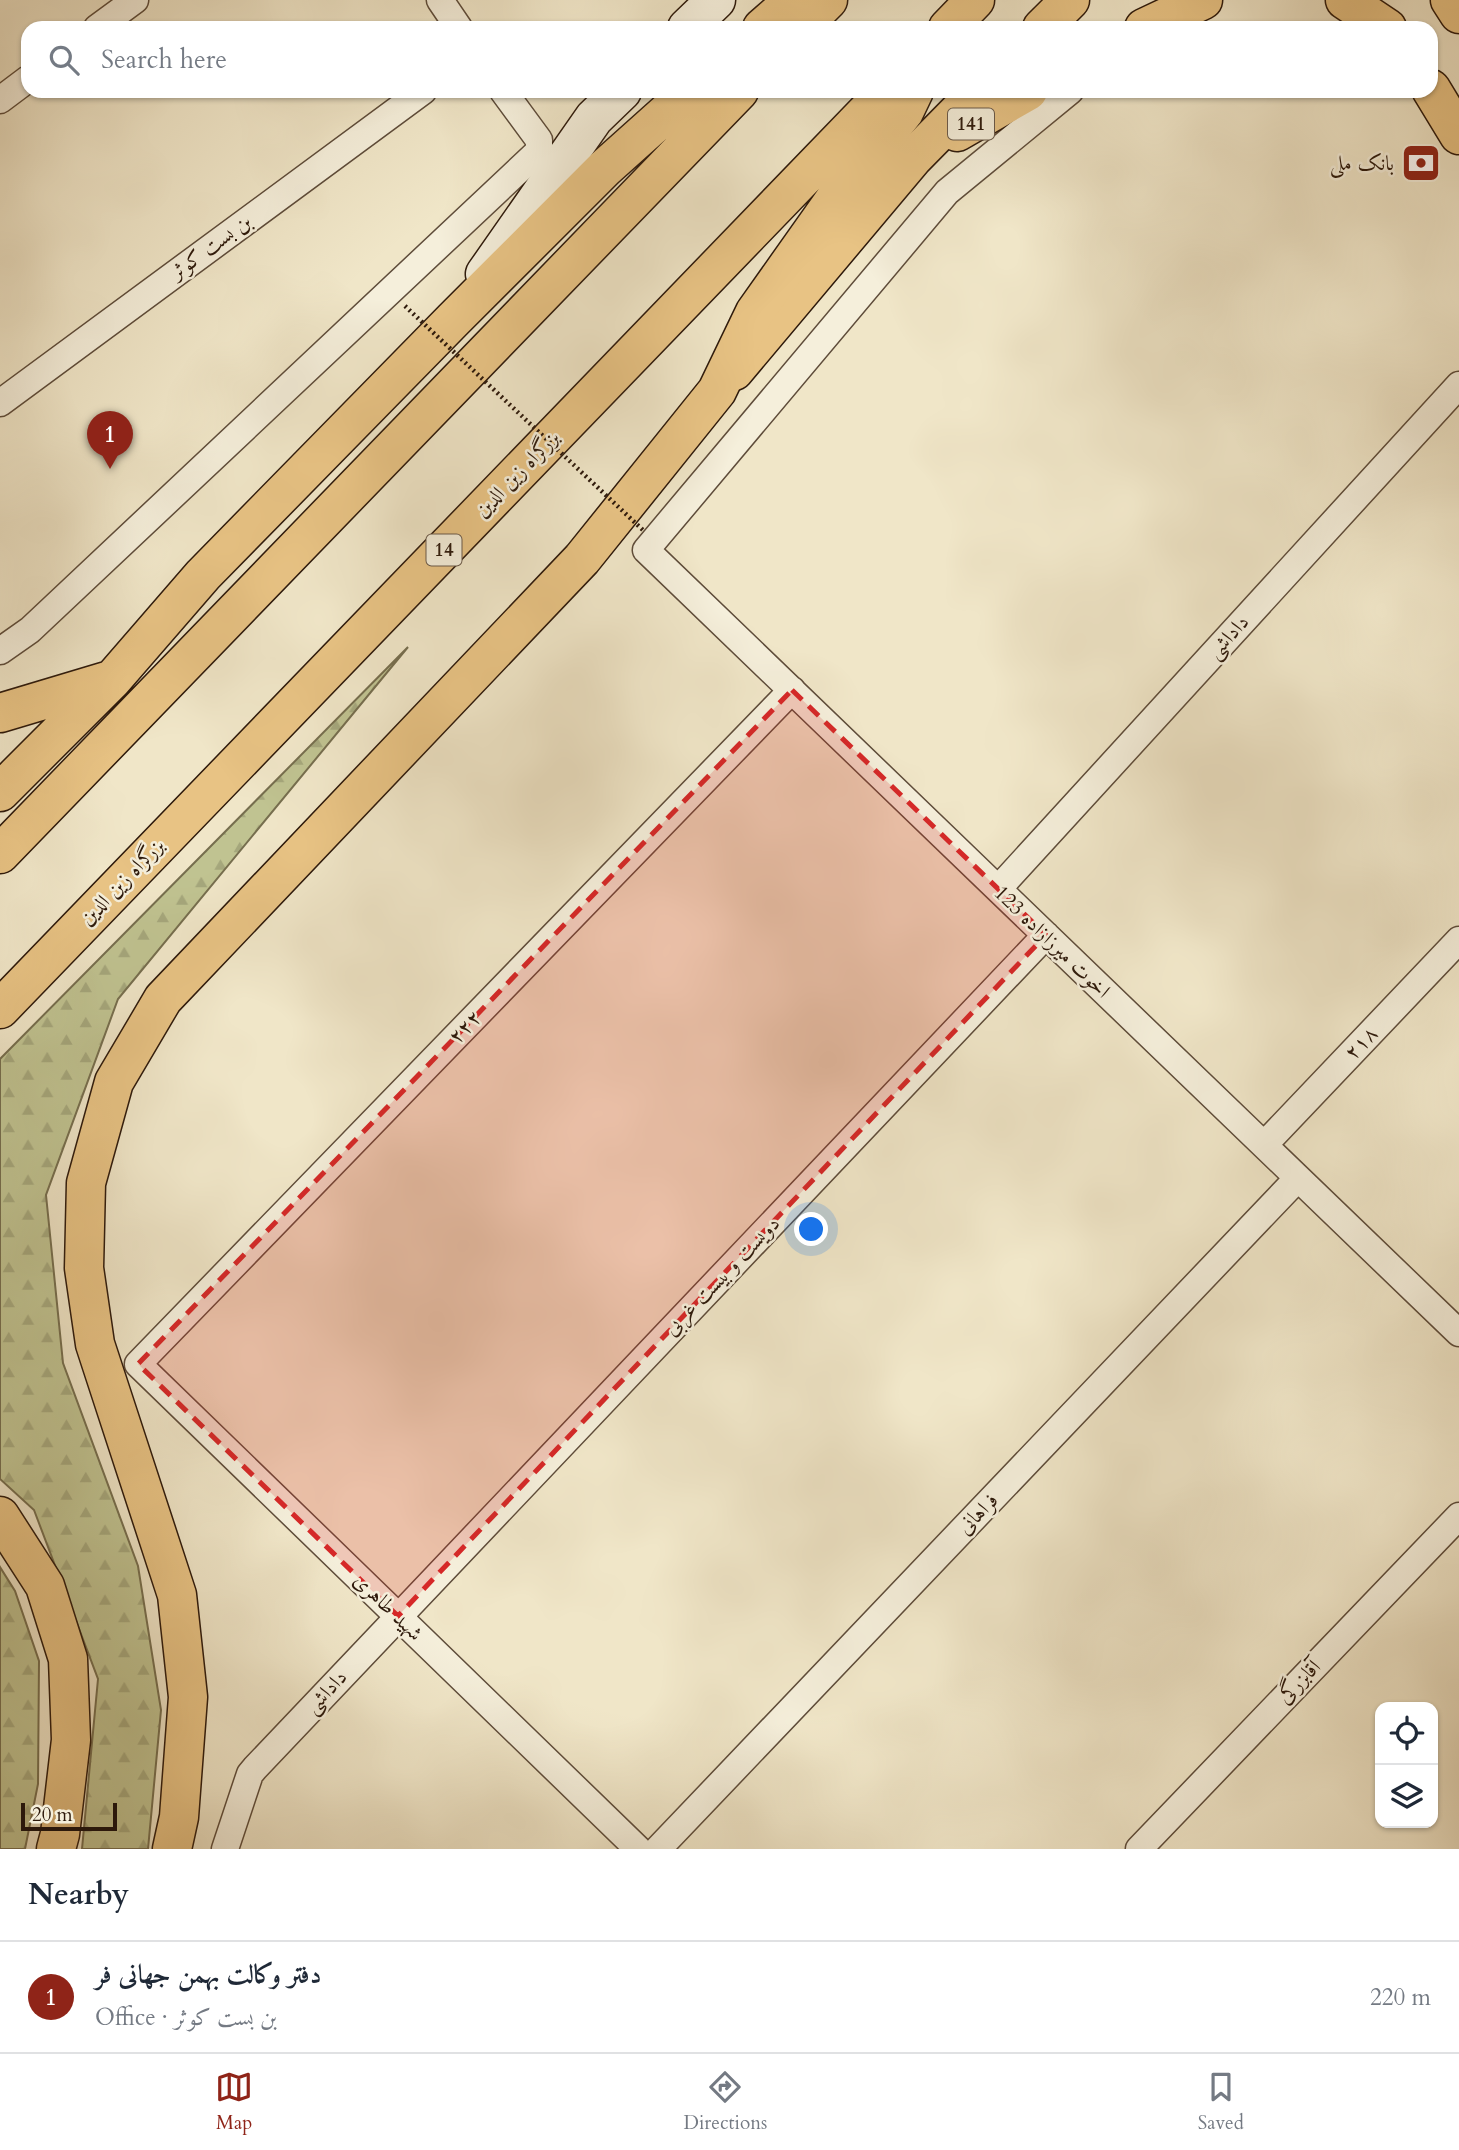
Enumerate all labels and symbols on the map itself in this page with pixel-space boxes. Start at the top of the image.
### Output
road number: 141 [948,108,994,140]
bank icon: بانک ملی [1400,142,1442,184]
place label: بانک ملی [1330,149,1394,179]
street label: بن بست کوثر [163,208,258,288]
pin: 1 [87,411,133,469]
street label: بزرگراه زین الدین [468,424,566,524]
road number: 14 [426,534,462,566]
street label: داداشی [1200,609,1256,665]
street label: بزرگراه زین الدین [73,832,171,932]
street label: اخوت میرزازاده 123 [987,879,1117,1005]
street label: ۲۲۲ [442,1004,488,1050]
street label: ۲۱۸ [1338,1020,1384,1066]
street label: دویست و بیست غربی [657,1210,787,1342]
your location [794,1212,828,1246]
street label: فراهانی [951,1487,1005,1541]
street label: شهید طاهری [347,1566,429,1648]
street label: آقابزرگی [1269,1650,1329,1711]
street label: داداشی [298,1664,354,1720]
scale bar [21,1800,117,1832]

